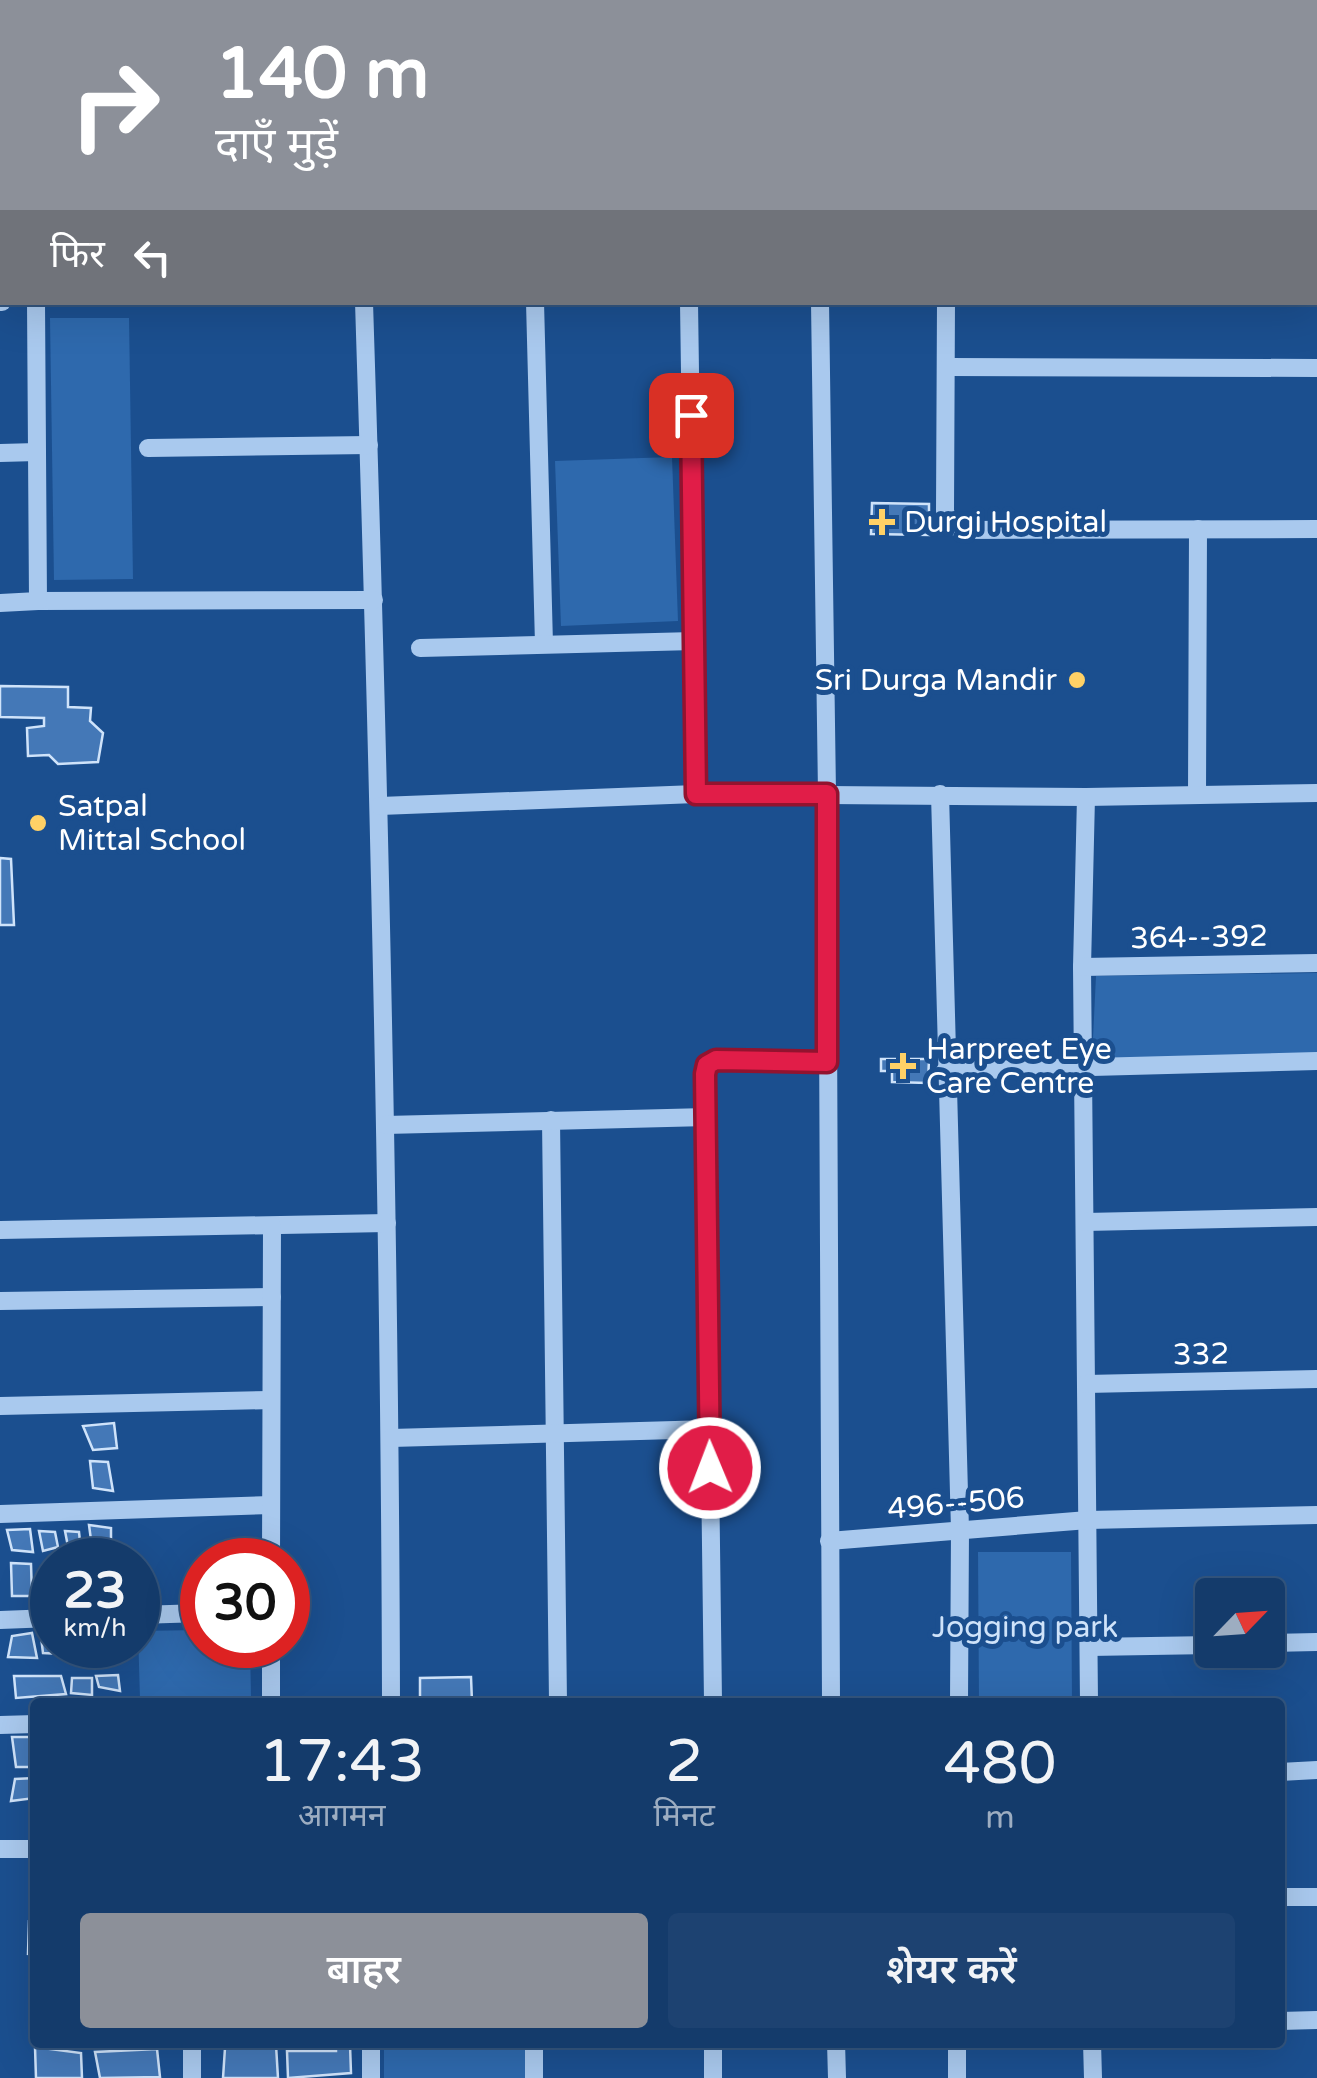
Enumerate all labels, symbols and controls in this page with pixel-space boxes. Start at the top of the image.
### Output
text: 140 m [215,33,429,117]
icon: right [50,40,180,170]
text: दाएँ मुड़ें [215,118,338,172]
icon: left [125,230,180,285]
text: फिर [50,232,105,278]
pin [649,373,734,458]
icon: arrive [664,388,719,443]
place label: Durgi Hospital [904,504,1107,541]
marker: Durgi Hospital [869,509,895,535]
place label: Sri Durga Mandir [815,662,1057,699]
marker: Sri Durga Mandir [1066,669,1088,691]
place label: Satpal Mittal School [58,788,246,859]
marker: Satpal Mittal School [27,812,49,834]
street label: 364--392 [1130,918,1268,957]
place label: Harpreet Eye Care Centre [926,1031,1112,1102]
marker: Harpreet Eye Care Centre [890,1053,916,1079]
street label: 332 [1172,1336,1230,1373]
position arrow [658,1416,762,1520]
street label: 496--506 [886,1479,1026,1528]
speed limit sign: 30 [180,1538,310,1668]
text: 23 [64,1561,126,1621]
north arrow [1195,1578,1285,1668]
map controls [1195,1578,1285,1668]
park label: Jogging park [932,1609,1118,1646]
text: km/h [64,1613,126,1643]
text: 17:43 [259,1726,425,1798]
text: 2 [665,1726,703,1798]
text: 480 [943,1728,1056,1800]
text: आगमन [298,1797,386,1835]
text: मिनट [653,1797,715,1835]
text: m [985,1799,1015,1837]
button: बाहर [80,1913,648,2028]
button: शेयर करें [668,1913,1235,2028]

